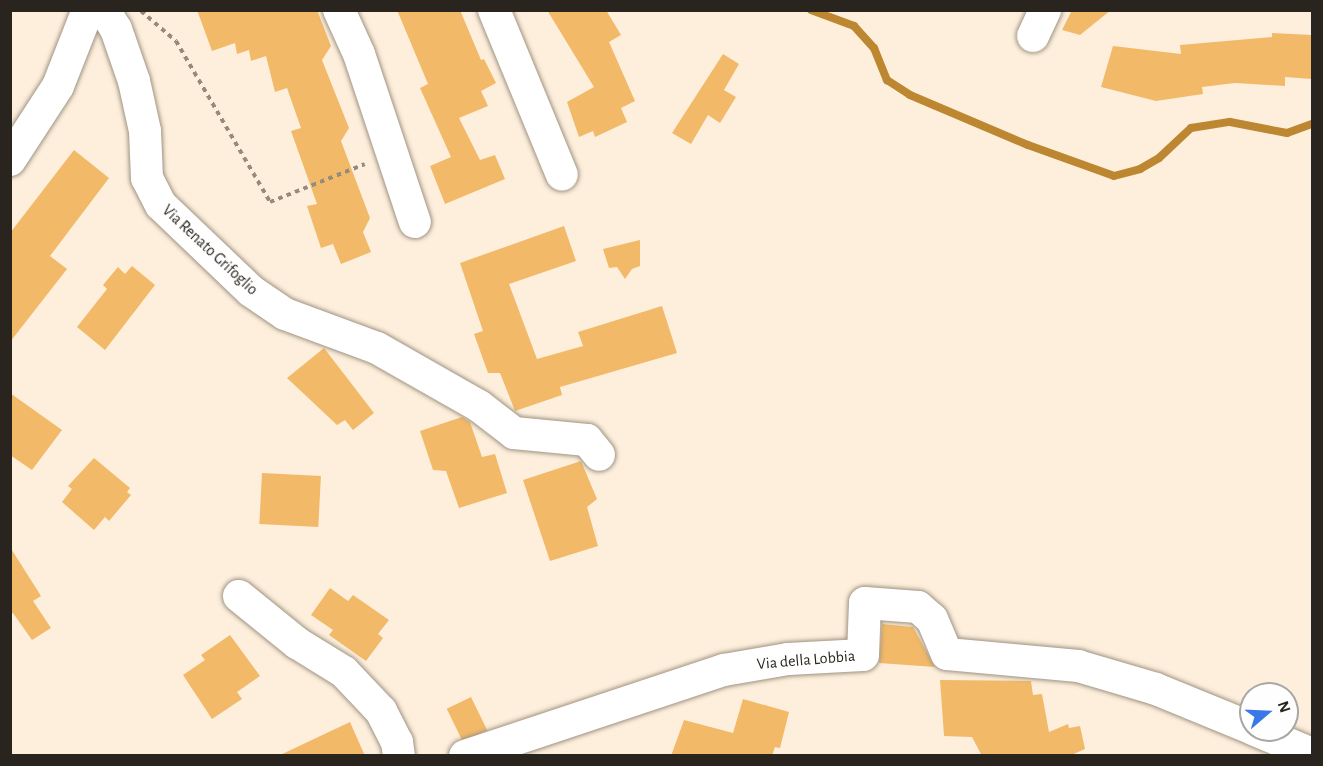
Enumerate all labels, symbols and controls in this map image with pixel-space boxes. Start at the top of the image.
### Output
street label: Via Renato Grifoglio [158,201,262,299]
street label: Via della Lobbia [756,646,856,674]
north arrow [1239,682,1299,742]
text: N [1275,699,1294,715]

